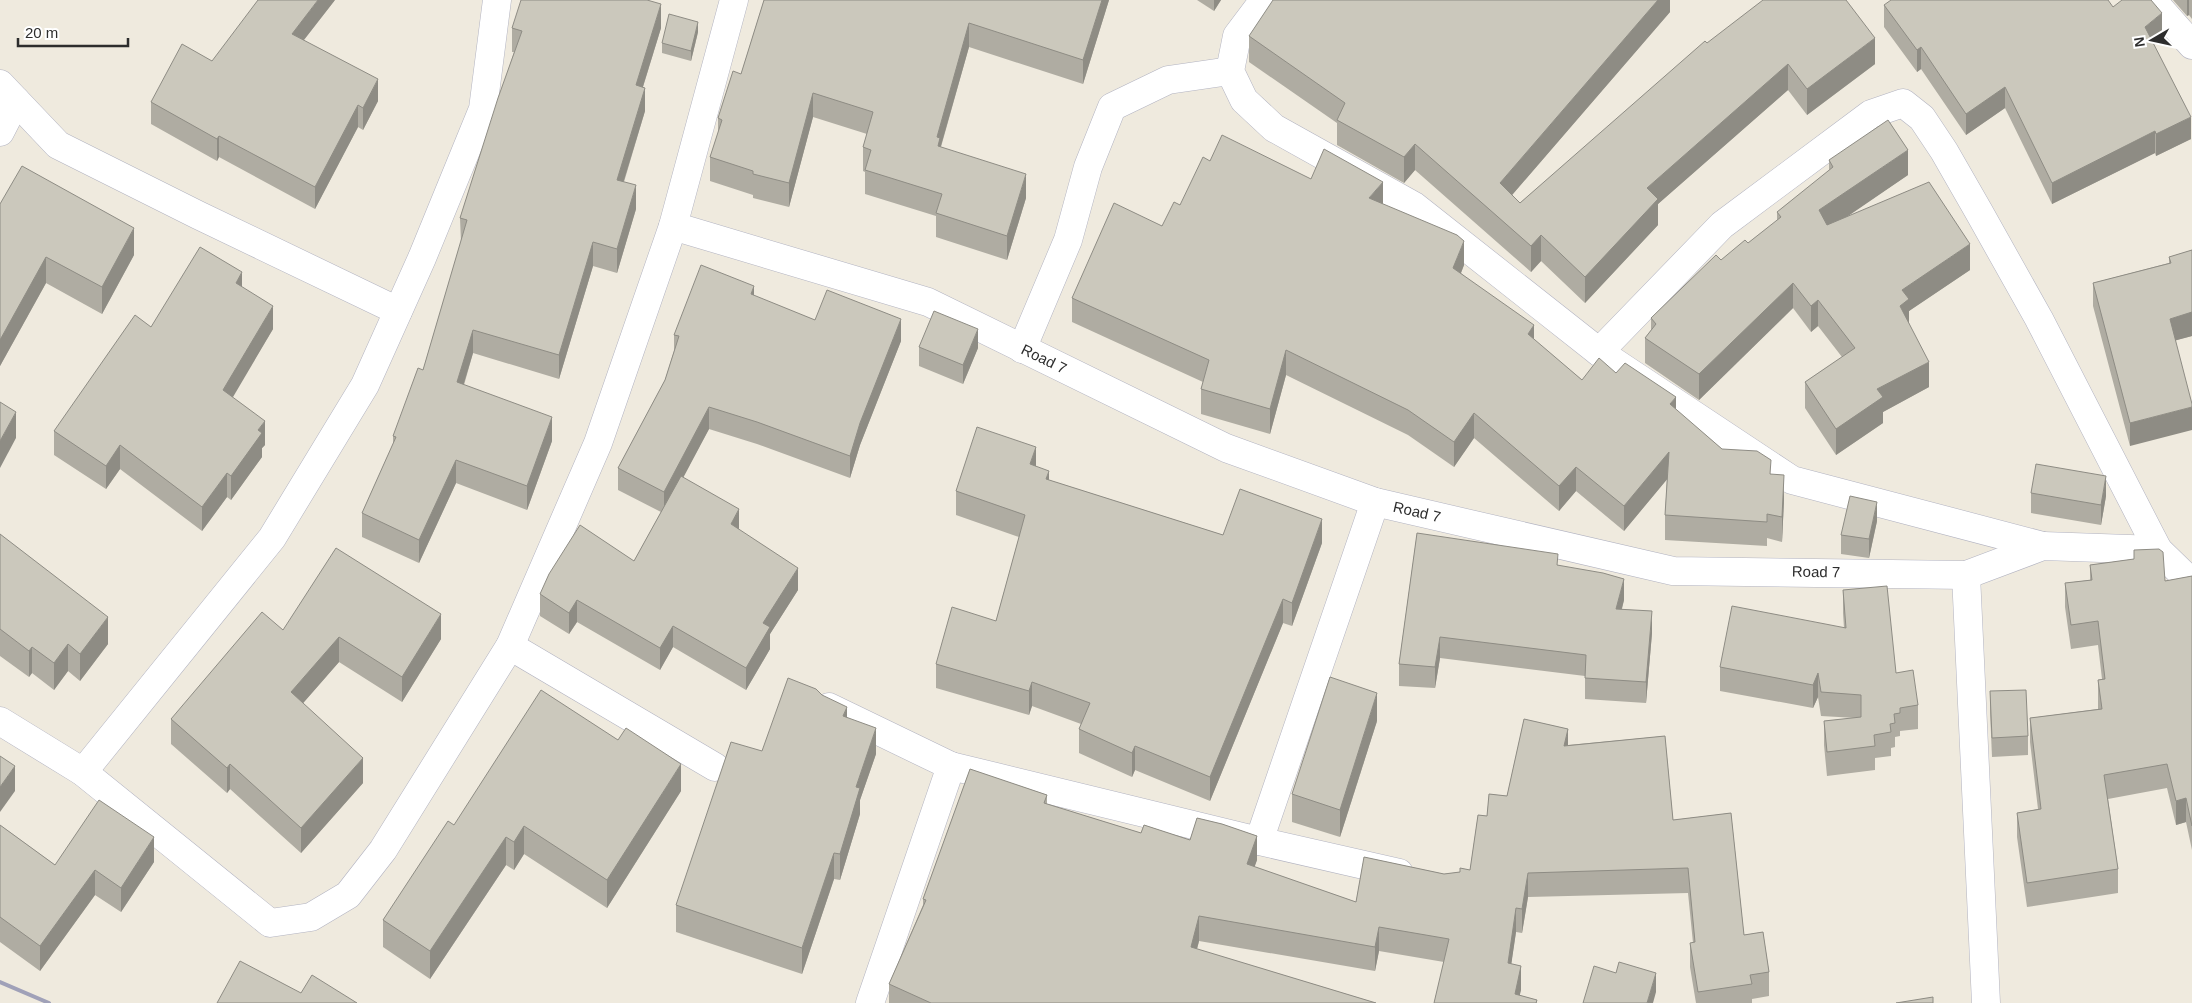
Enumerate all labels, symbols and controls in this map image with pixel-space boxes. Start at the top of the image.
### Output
scale bar [18,15,128,47]
north arrow [2127,15,2177,65]
text: 20 m [25,24,58,41]
text: N [2130,36,2148,48]
street label: Road 7 [1019,340,1070,377]
street label: Road 7 [1392,498,1443,525]
street label: Road 7 [1792,563,1840,580]

